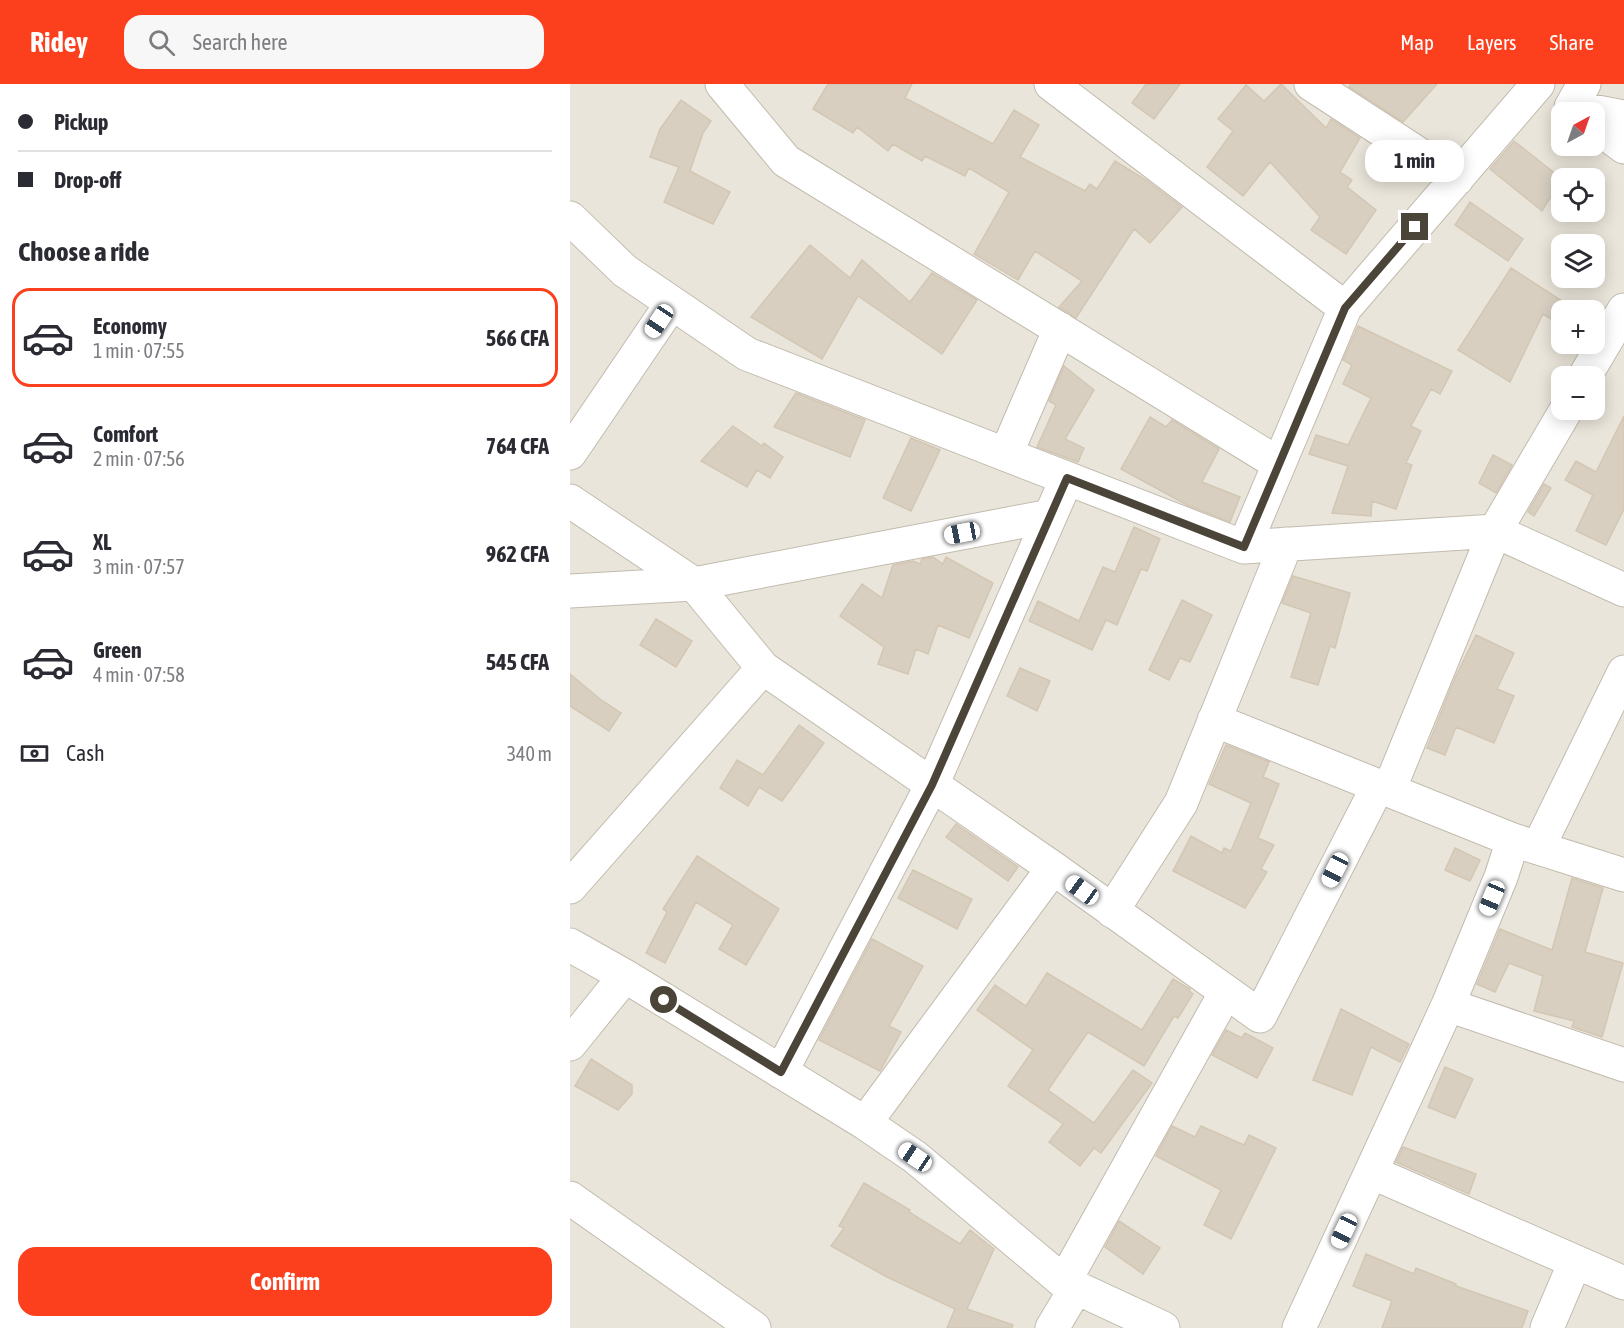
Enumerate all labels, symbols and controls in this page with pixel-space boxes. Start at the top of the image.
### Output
search box [124,15,544,69]
text: Ridey [30,26,88,58]
icon: search [145,26,178,59]
text: Search here [193,29,288,55]
text: Map [1400,30,1434,54]
text: Layers [1467,30,1517,54]
text: Share [1550,30,1594,54]
north arrow [1551,102,1605,156]
map controls [1551,102,1605,420]
text: Pickup [54,109,109,135]
callout: 1 min [1366,140,1464,182]
text: 1 min [1394,149,1435,172]
text: Drop-off [54,167,121,193]
button: locate [1551,168,1605,222]
route end [1401,213,1428,240]
button: layers [1551,234,1605,288]
text: Choose a ride [18,236,150,267]
button: + [1551,300,1605,354]
car [641,301,677,341]
icon: car [21,311,75,365]
text: Economy [93,313,167,339]
text: 566 CFA [486,325,549,351]
text: 1 min · 07:55 [93,339,185,362]
button: − [1551,366,1605,420]
icon: car [21,419,75,473]
text: Comfort [93,421,158,447]
text: 764 CFA [486,433,549,459]
text: 2 min · 07:56 [93,447,185,470]
car [943,521,981,545]
icon: car [21,527,75,581]
text: XL [93,529,111,555]
text: 962 CFA [486,541,549,567]
text: 3 min · 07:57 [93,555,185,578]
icon: car [21,635,75,689]
text: Green [93,637,142,663]
text: 545 CFA [486,649,549,675]
text: 4 min · 07:58 [93,663,185,686]
icon: cash [18,737,51,770]
text: Cash [66,740,105,766]
text: 340 m [507,742,552,765]
car [1319,850,1351,890]
car [1062,872,1102,908]
car [1477,878,1507,918]
route start [650,986,677,1013]
car [895,1139,935,1175]
car [1328,1211,1360,1251]
button: Confirm [18,1247,552,1316]

